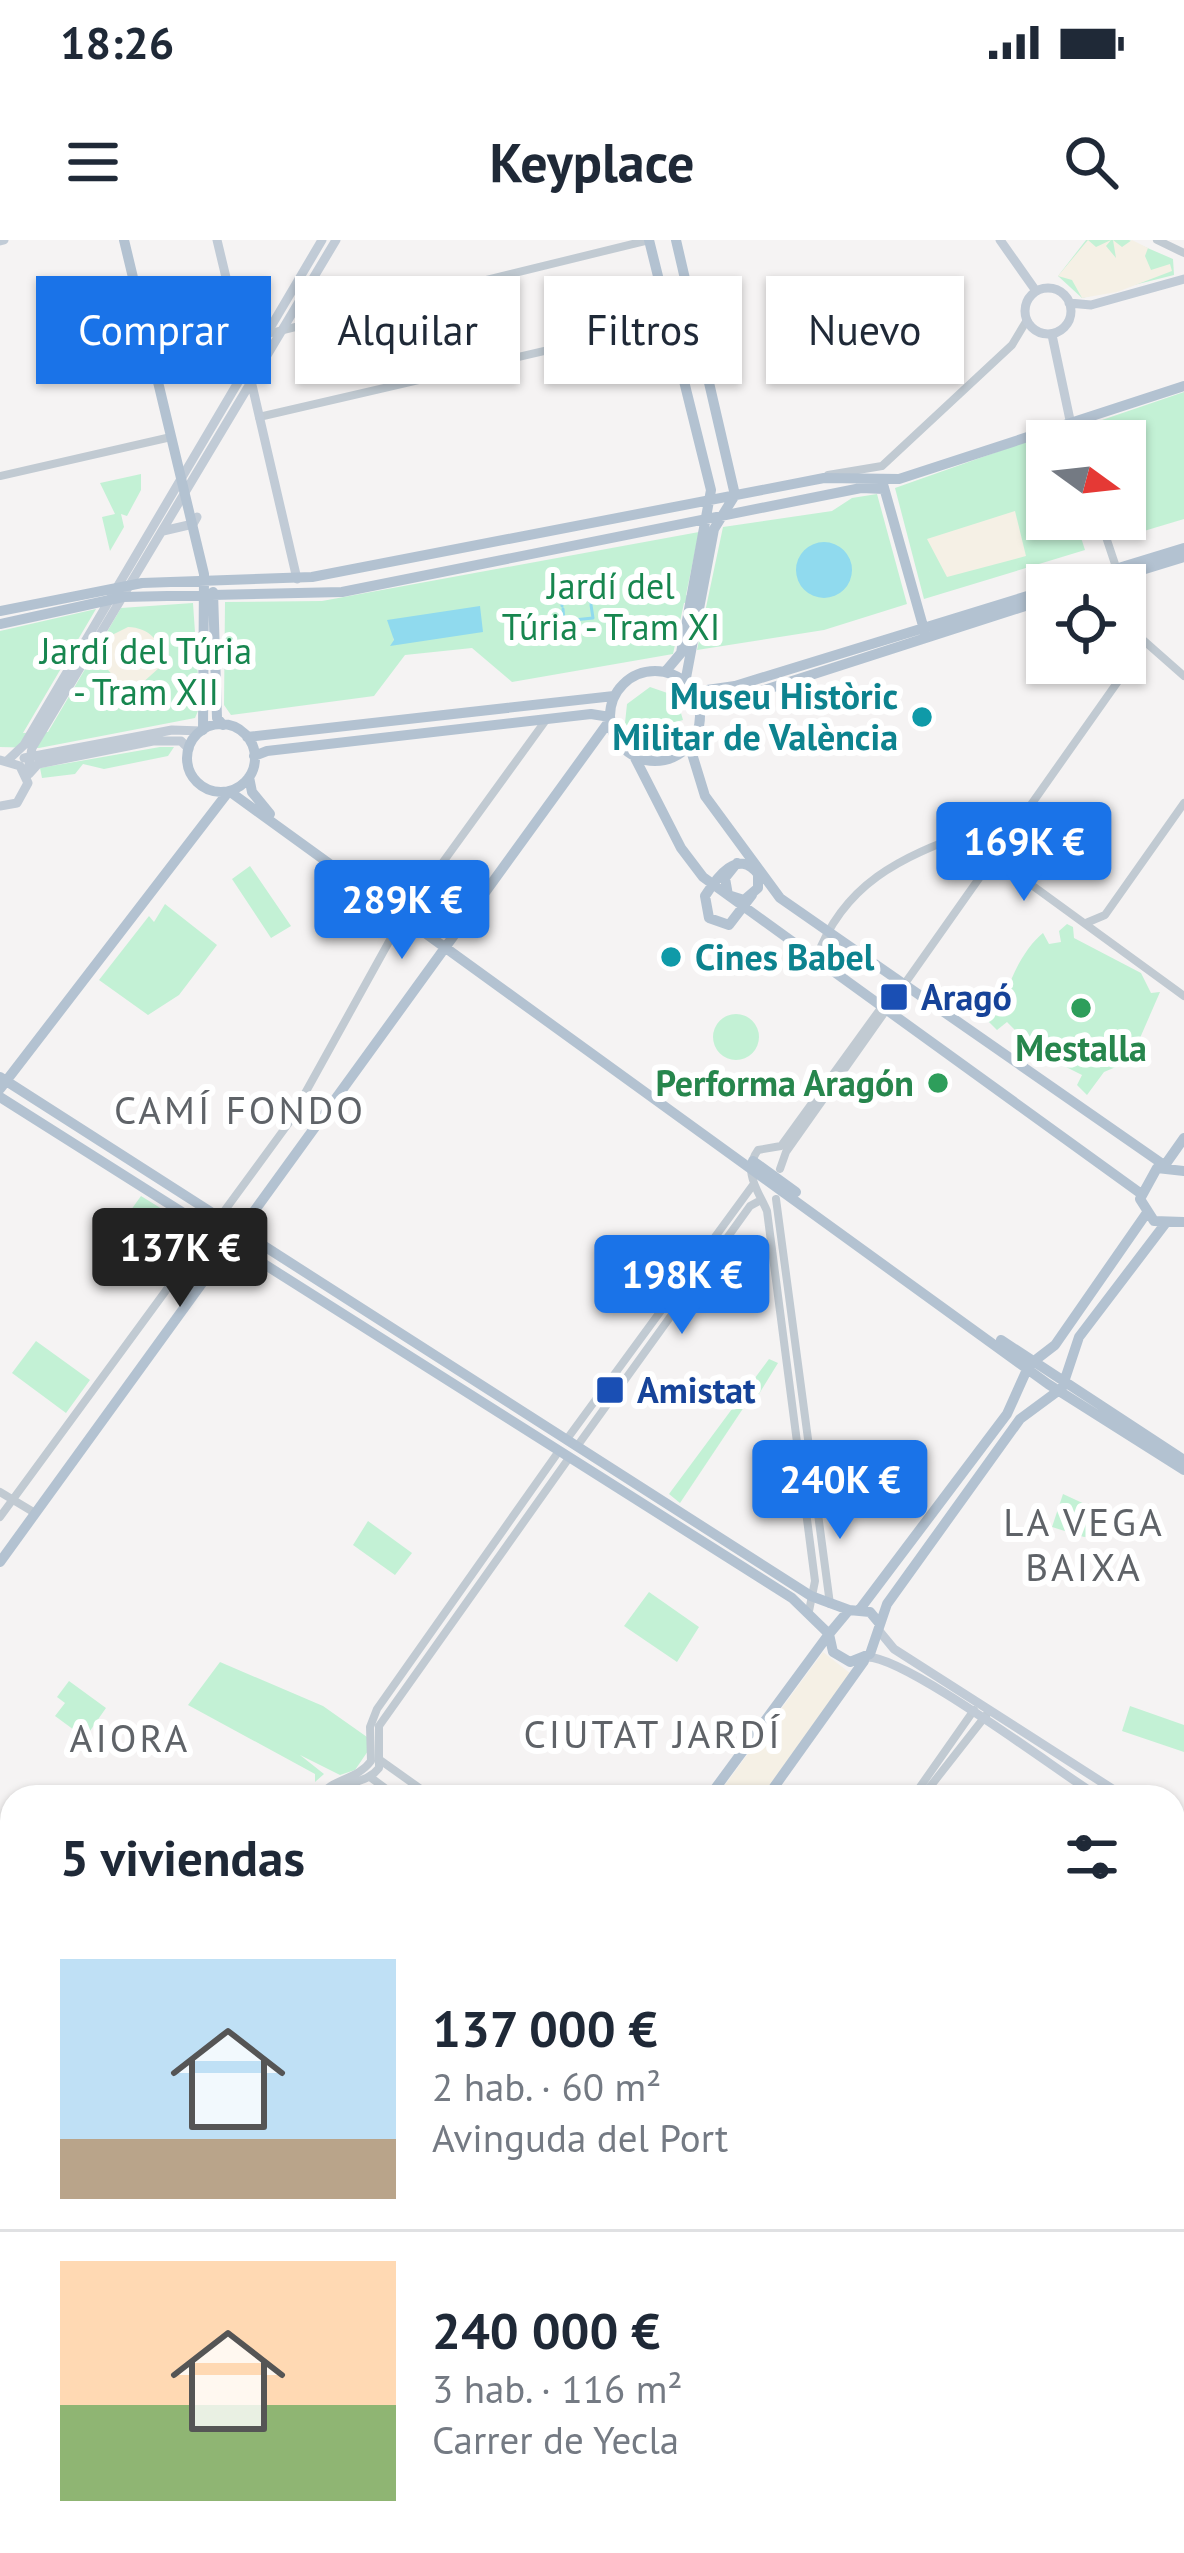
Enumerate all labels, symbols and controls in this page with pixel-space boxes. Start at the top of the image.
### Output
text: 18:26 [60,13,174,71]
text: Keyplace [489,127,695,197]
icon: menu [60,129,126,195]
icon: search [1058,129,1124,195]
chip: Comprar [36,276,271,384]
chip: Alquilar [295,276,520,384]
chip: Filtros [544,276,742,384]
chip: Nuevo [766,276,964,384]
north arrow [1026,420,1146,540]
map controls [1026,420,1146,684]
park label: Jardí del Túria - Tram XI [502,562,720,650]
button: locate [1026,564,1146,684]
park label: Jardí del Túria - Tram XII [38,627,252,715]
place label: Museu Històric Militar de València [612,672,898,760]
marker: Museu Històric Militar de València [909,704,935,730]
pin: 169K € [926,802,1122,904]
text: 169K € [963,815,1085,866]
pin: 289K € [304,860,500,962]
text: 289K € [341,873,463,924]
place label: Cines Babel [695,933,875,980]
marker: Cines Babel [658,944,684,970]
place label: Aragó [921,973,1012,1020]
marker: Aragó [878,981,910,1013]
marker: Mestalla [1068,995,1094,1021]
place label: Mestalla [1015,1024,1147,1071]
place label: Performa Aragón [655,1059,914,1106]
marker: Performa Aragón [925,1070,951,1096]
district label: CAMÍ FONDO [114,1084,366,1135]
pin: 137K € [82,1208,278,1310]
text: 137K € [119,1221,241,1272]
pin: 198K € [584,1235,780,1337]
text: 198K € [621,1248,743,1299]
place label: Amistat [637,1366,756,1413]
marker: Amistat [594,1374,626,1406]
pin: 240K € [742,1440,938,1542]
text: 240K € [779,1453,901,1504]
district label: LA VEGA BAIXA [1003,1496,1165,1592]
district label: CIUTAT JARDÍ [523,1708,783,1759]
district label: AIORA [70,1712,190,1763]
text: 5 viviendas [60,1824,305,1890]
icon: filters [1059,1824,1125,1890]
text: 137 000 € [432,1995,657,2061]
icon: home [156,2007,300,2151]
text: 2 hab. · 60 m² [432,2061,661,2112]
text: Avinguda del Port [432,2112,728,2163]
text: 240 000 € [432,2297,660,2363]
icon: home [156,2309,300,2453]
text: 3 hab. · 116 m² [432,2363,683,2414]
text: Carrer de Yecla [432,2414,679,2465]

